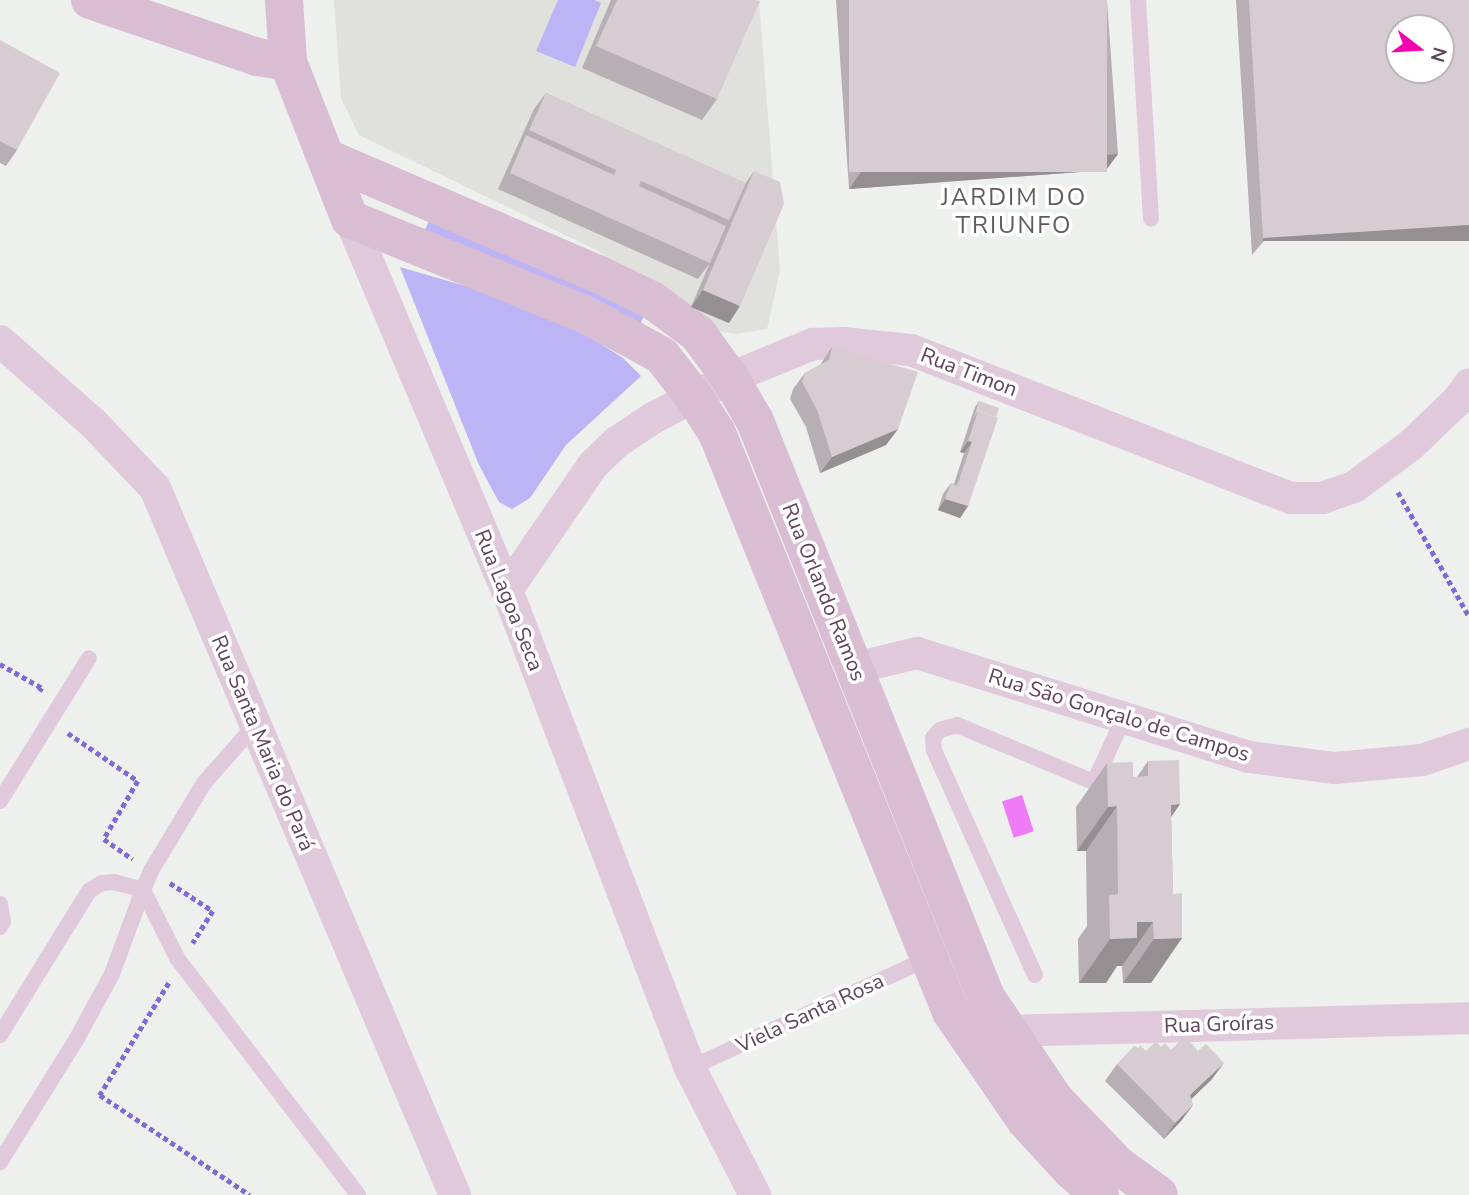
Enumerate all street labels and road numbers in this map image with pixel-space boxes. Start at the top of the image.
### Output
street label: Rua Timon [917,342,1021,402]
street label: Rua Orlando Ramos [777,499,871,685]
street label: Rua Lagoa Seca [469,526,549,674]
street label: Rua Santa Maria do Pará [206,631,320,855]
street label: Rua São Gonçalo de Campos [985,663,1253,767]
street label: Viela Santa Rosa [732,968,888,1058]
street label: Rua Groíras [1164,1009,1274,1039]

